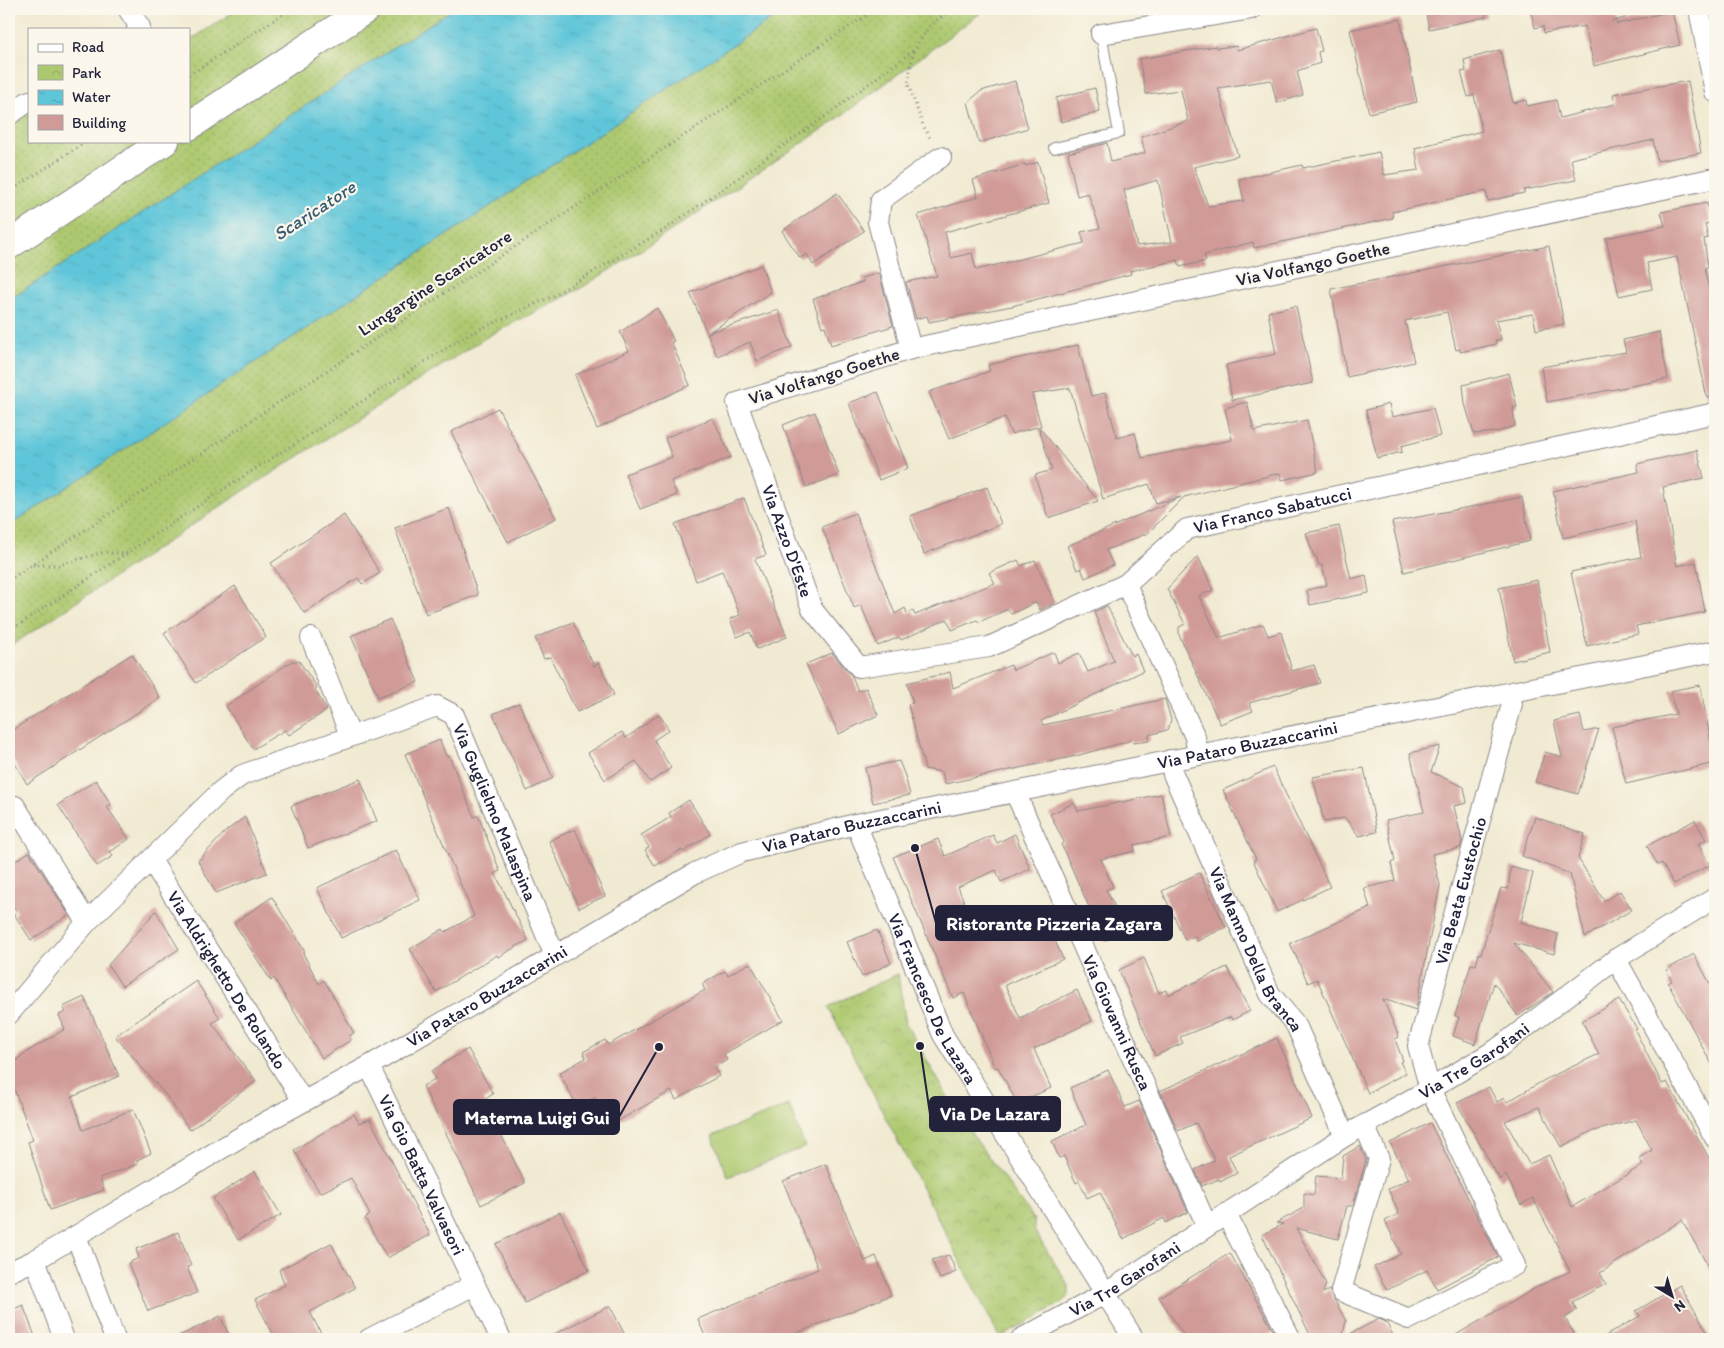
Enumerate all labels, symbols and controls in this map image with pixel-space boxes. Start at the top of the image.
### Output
legend [28,28,190,142]
text: Road [72,38,105,56]
text: Park [72,64,102,82]
text: Water [72,88,111,106]
text: Building [72,114,126,132]
water label: Scaricatore [269,175,360,245]
street label: Lungargine Scaricatore [354,225,516,341]
street label: Via Volfango Goethe [1234,237,1392,291]
street label: Via Volfango Goethe [746,343,902,409]
street label: Via Azzo D'Este [757,482,818,600]
street label: Via Franco Sabatucci [1191,482,1354,538]
street label: Via Pataro Buzzaccarini [1155,716,1339,774]
street label: Via Guglielmo Malaspina [448,720,542,905]
street label: Via Pataro Buzzaccarini [760,796,943,858]
street label: Via Beata Eustochio [1430,814,1491,967]
street label: Via Manno Della Branca [1204,863,1309,1035]
street label: Via Aldrighetto De Rolando [162,887,291,1073]
callout: Ristorante Pizzeria Zagara [936,906,1172,940]
street label: Via Francesco De Lazara [883,910,982,1089]
text: Ristorante Pizzeria Zagara [946,912,1162,935]
street label: Via Pataro Buzzaccarini [402,940,571,1052]
street label: Via Giovanni Rusca [1077,951,1157,1094]
street label: Via Tre Garofani [1415,1018,1534,1104]
street label: Via Gio Batta Valvasori [373,1091,470,1259]
callout: Via De Lazara [930,1097,1060,1131]
callout: Materna Luigi Gui [454,1100,619,1134]
text: Via De Lazara [940,1102,1050,1125]
text: Materna Luigi Gui [464,1106,610,1129]
street label: Via Tre Garofani [1066,1236,1185,1322]
north arrow [1646,1270,1696,1320]
text: N [1671,1296,1689,1315]

